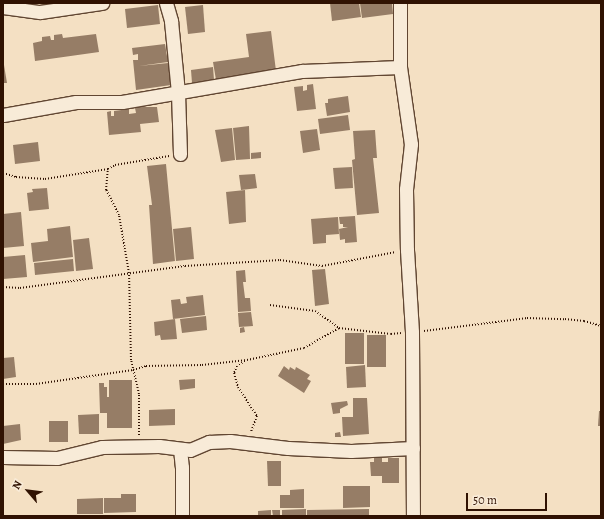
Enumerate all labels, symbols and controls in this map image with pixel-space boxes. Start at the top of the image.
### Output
north arrow [8,471,48,511]
text: N [8,478,25,492]
scale bar [468,485,549,511]
text: 50 m [473,492,497,508]

